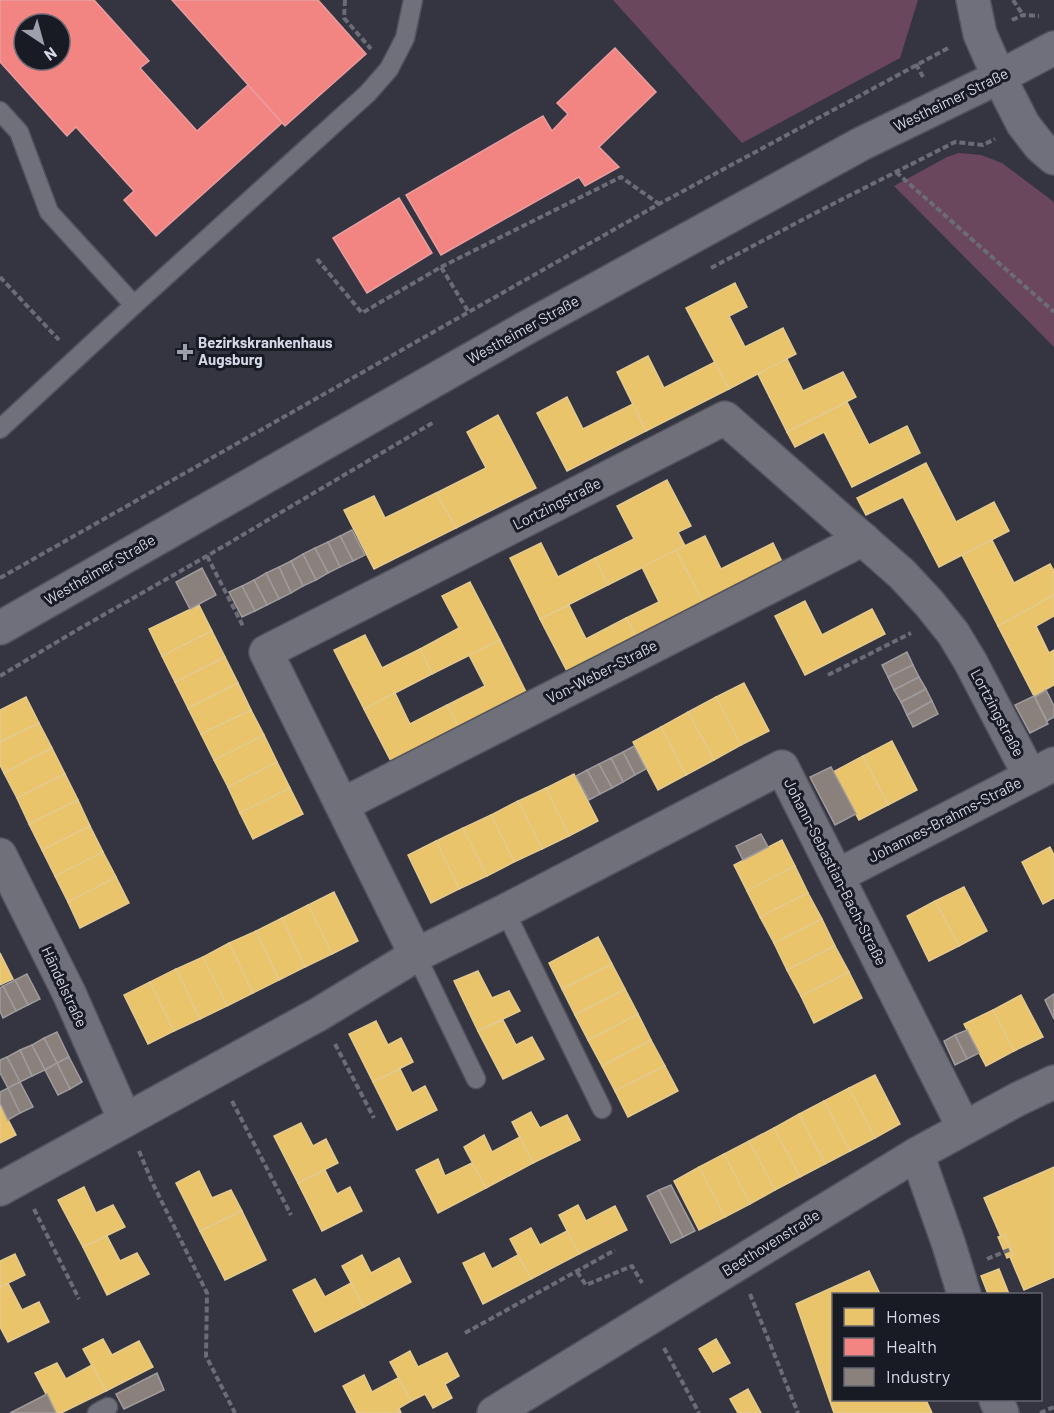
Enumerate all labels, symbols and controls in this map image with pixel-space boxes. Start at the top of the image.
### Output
north arrow [12,12,72,72]
text: N [41,44,61,65]
street label: Westheimer Straße [890,64,1011,135]
street label: Westheimer Straße [463,291,582,367]
place label: Bezirkskrankenhaus Augsburg [198,333,333,368]
marker: Bezirkskrankenhaus Augsburg [176,343,194,361]
street label: Lortzingstraße [509,473,604,533]
street label: Westheimer Straße [41,530,158,608]
street label: Von-Weber-Straße [543,635,660,707]
street label: Lortzingstraße [967,666,1028,759]
street label: Johannes-Brahms-Straße [865,773,1024,866]
street label: Johann-Sebastian-Bach-Straße [781,775,891,968]
street label: Händelstraße [38,943,91,1030]
street label: Beethovenstraße [718,1205,823,1279]
legend [832,1293,1042,1401]
text: Homes [886,1305,940,1327]
text: Health [886,1335,937,1357]
text: Industry [886,1365,950,1387]

